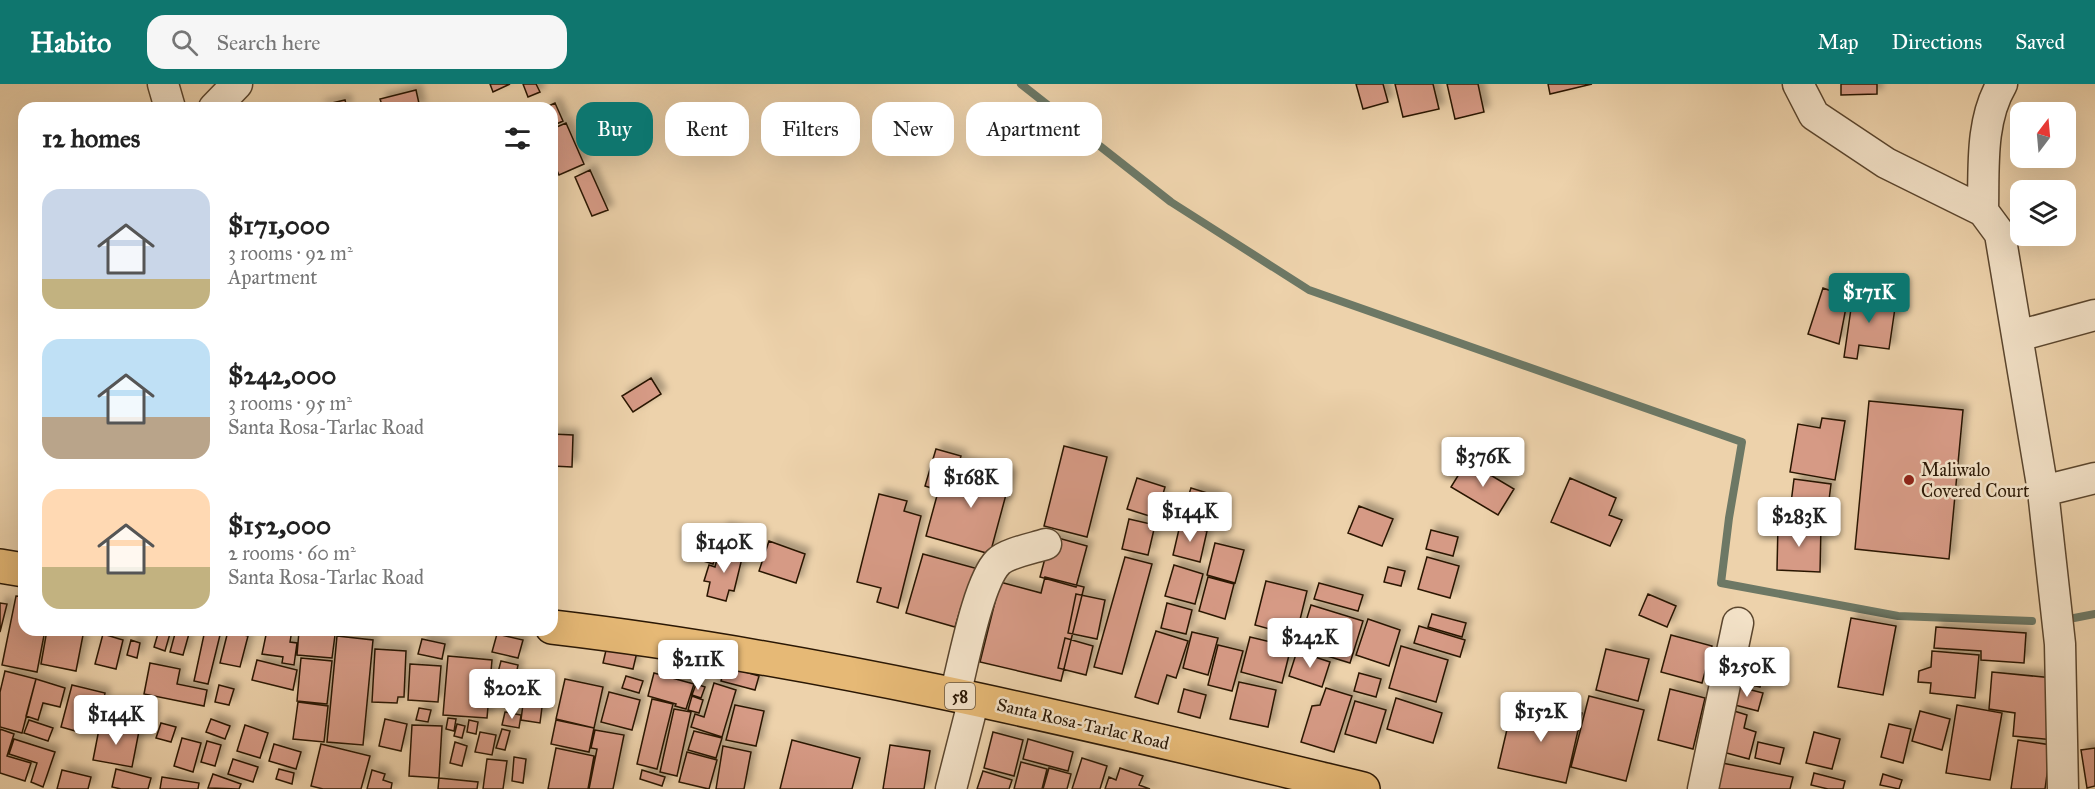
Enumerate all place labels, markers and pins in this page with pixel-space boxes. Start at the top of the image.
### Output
pin: $171K [1827,273,1911,324]
pin: $376K [1441,437,1525,488]
pin: $168K [929,458,1013,509]
place label: Maliwalo Covered Court [1921,459,2030,502]
marker: Maliwalo Covered Court [1902,473,1916,487]
pin: $144K [1148,492,1232,543]
pin: $283K [1757,497,1841,548]
pin: $140K [682,523,766,574]
pin: $242K [1268,618,1352,669]
pin: $211K [656,640,740,691]
pin: $250K [1705,647,1789,698]
pin: $202K [470,669,554,720]
pin: $152K [1499,692,1583,743]
pin: $144K [74,695,158,746]

